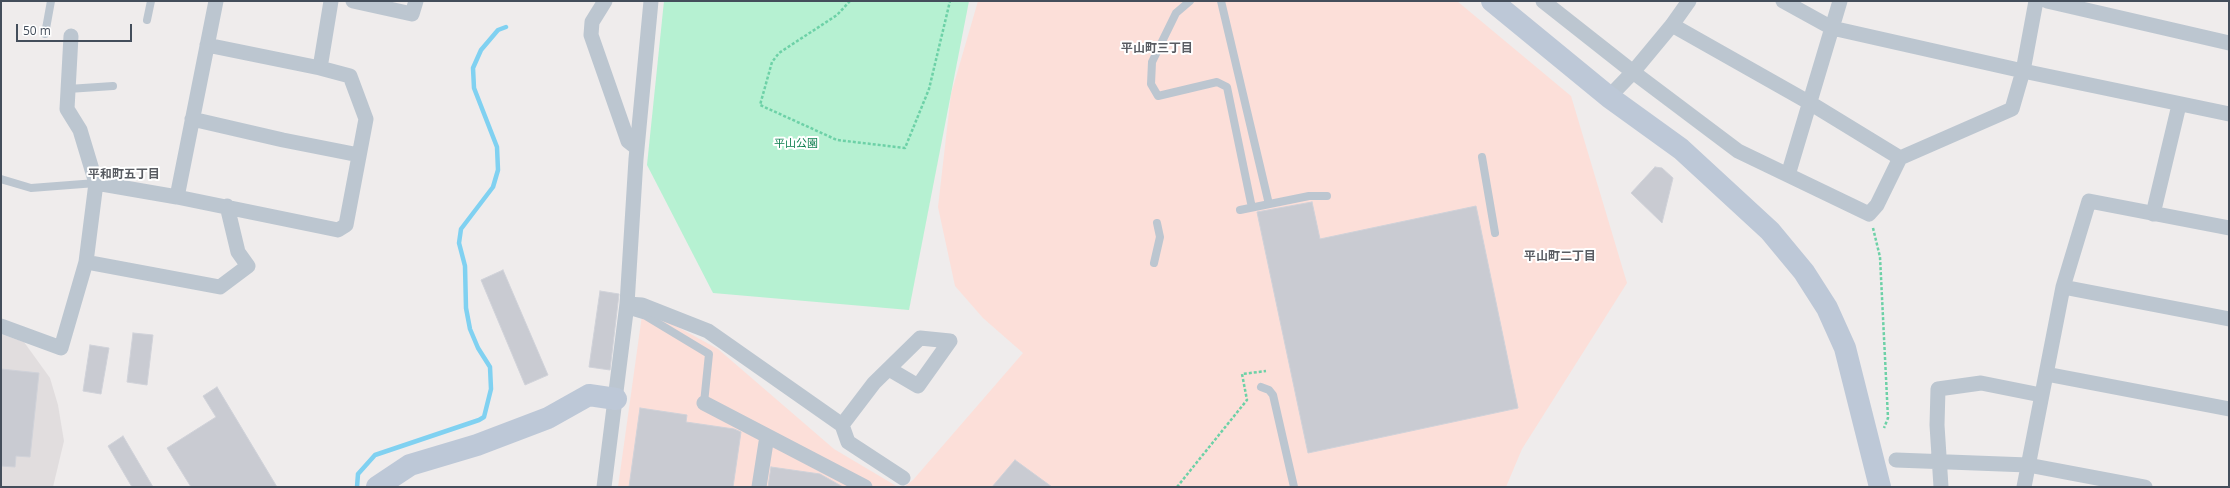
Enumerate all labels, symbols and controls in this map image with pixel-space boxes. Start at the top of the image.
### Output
scale bar [18,16,134,42]
text: 50 m [23,22,51,39]
district label: 平山町三丁目 [1121,42,1193,56]
park label: 平山公園 [774,137,818,151]
district label: 平和町五丁目 [88,168,160,182]
district label: 平山町二丁目 [1524,250,1596,264]

